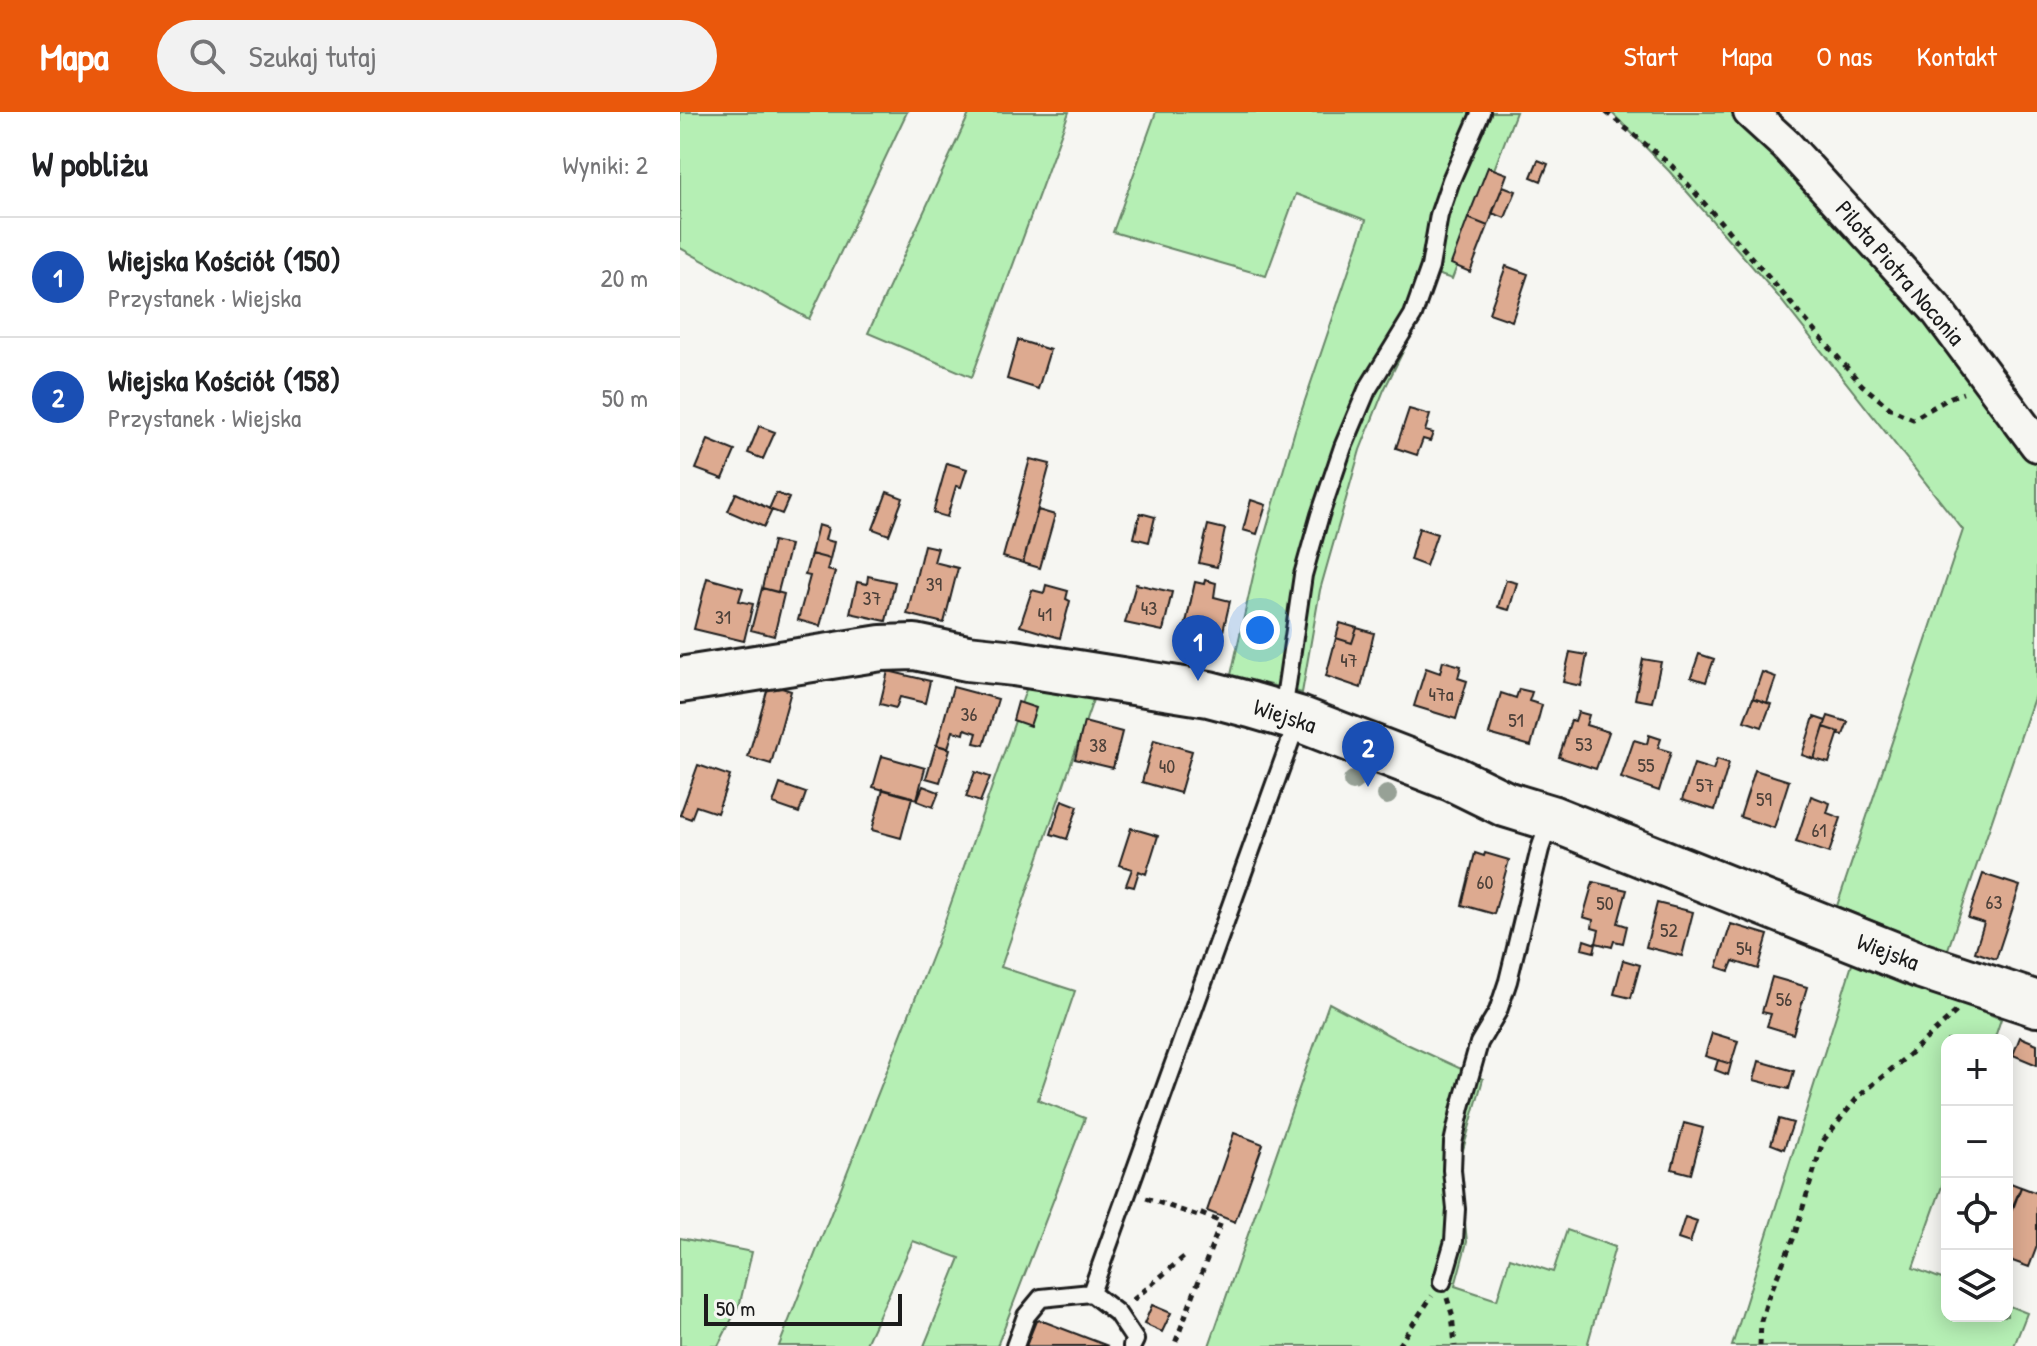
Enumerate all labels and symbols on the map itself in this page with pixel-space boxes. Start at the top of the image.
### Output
street label: Pilota Piotra Noconia [1829,193,1973,352]
house number: 39 [926,570,942,597]
house number: 37 [863,584,882,611]
house number: 43 [1141,594,1157,621]
house number: 41 [1038,600,1052,627]
house number: 31 [715,603,731,630]
your location [1240,610,1280,650]
pin: 1 [1172,615,1224,681]
house number: 47 [1340,646,1358,673]
house number: 47a [1428,680,1454,707]
street label: Wiejska [1250,690,1321,740]
house number: 36 [961,700,977,727]
house number: 51 [1508,706,1524,733]
pin: 2 [1342,721,1394,787]
house number: 53 [1575,730,1593,757]
house number: 38 [1089,731,1107,758]
house number: 55 [1638,751,1655,778]
house number: 40 [1159,752,1175,779]
house number: 57 [1696,771,1714,798]
house number: 59 [1756,785,1772,812]
house number: 61 [1811,816,1827,843]
house number: 60 [1477,868,1494,895]
house number: 63 [1986,888,2003,915]
house number: 50 [1596,889,1614,916]
house number: 52 [1660,916,1679,943]
street label: Wiejska [1853,925,1924,977]
house number: 54 [1736,934,1752,961]
house number: 56 [1776,985,1792,1012]
scale bar [704,1290,902,1326]

